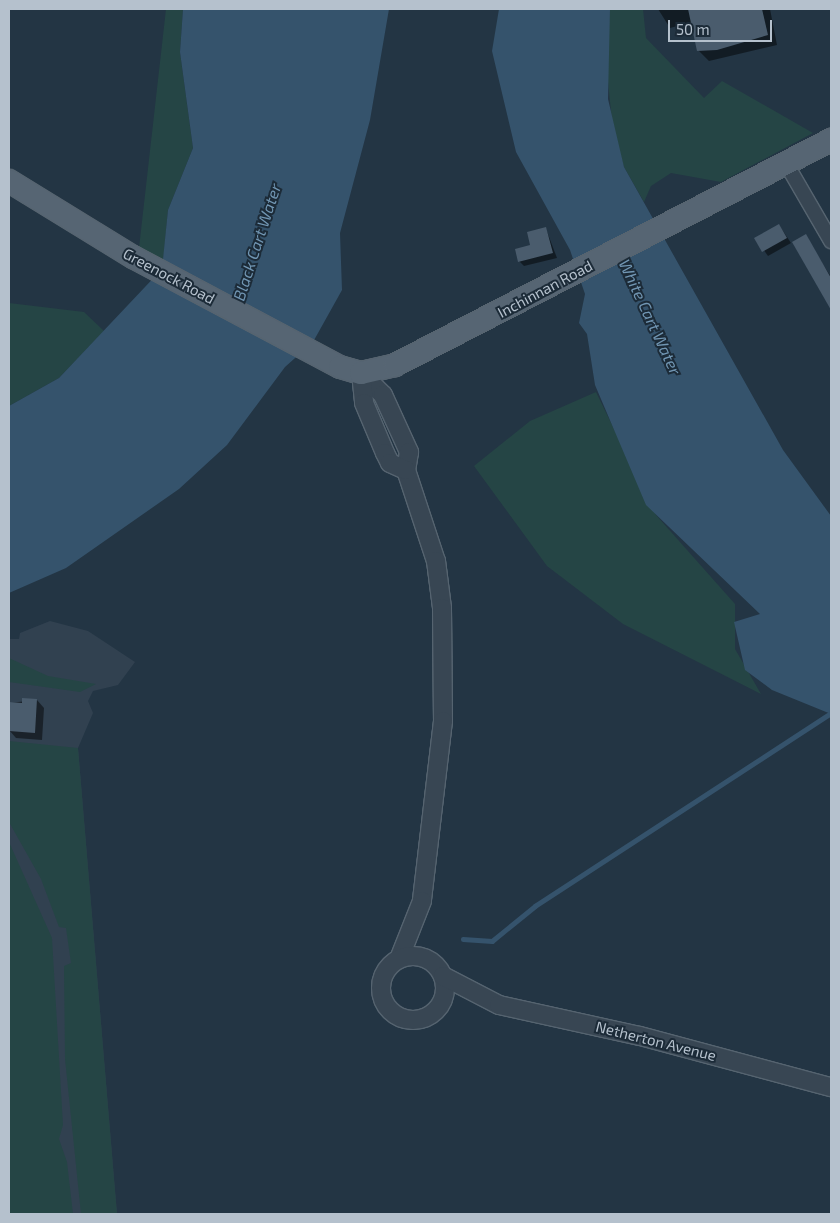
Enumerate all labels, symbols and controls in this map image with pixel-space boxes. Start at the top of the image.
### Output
scale bar [670,10,774,42]
text: 50 m [676,20,710,38]
water label: Black Cart Water [229,181,285,303]
street label: Greenock Road [120,244,218,308]
street label: Inchinnan Road [495,256,595,322]
water label: White Cart Water [615,256,685,378]
street label: Netherton Avenue [594,1017,718,1065]

